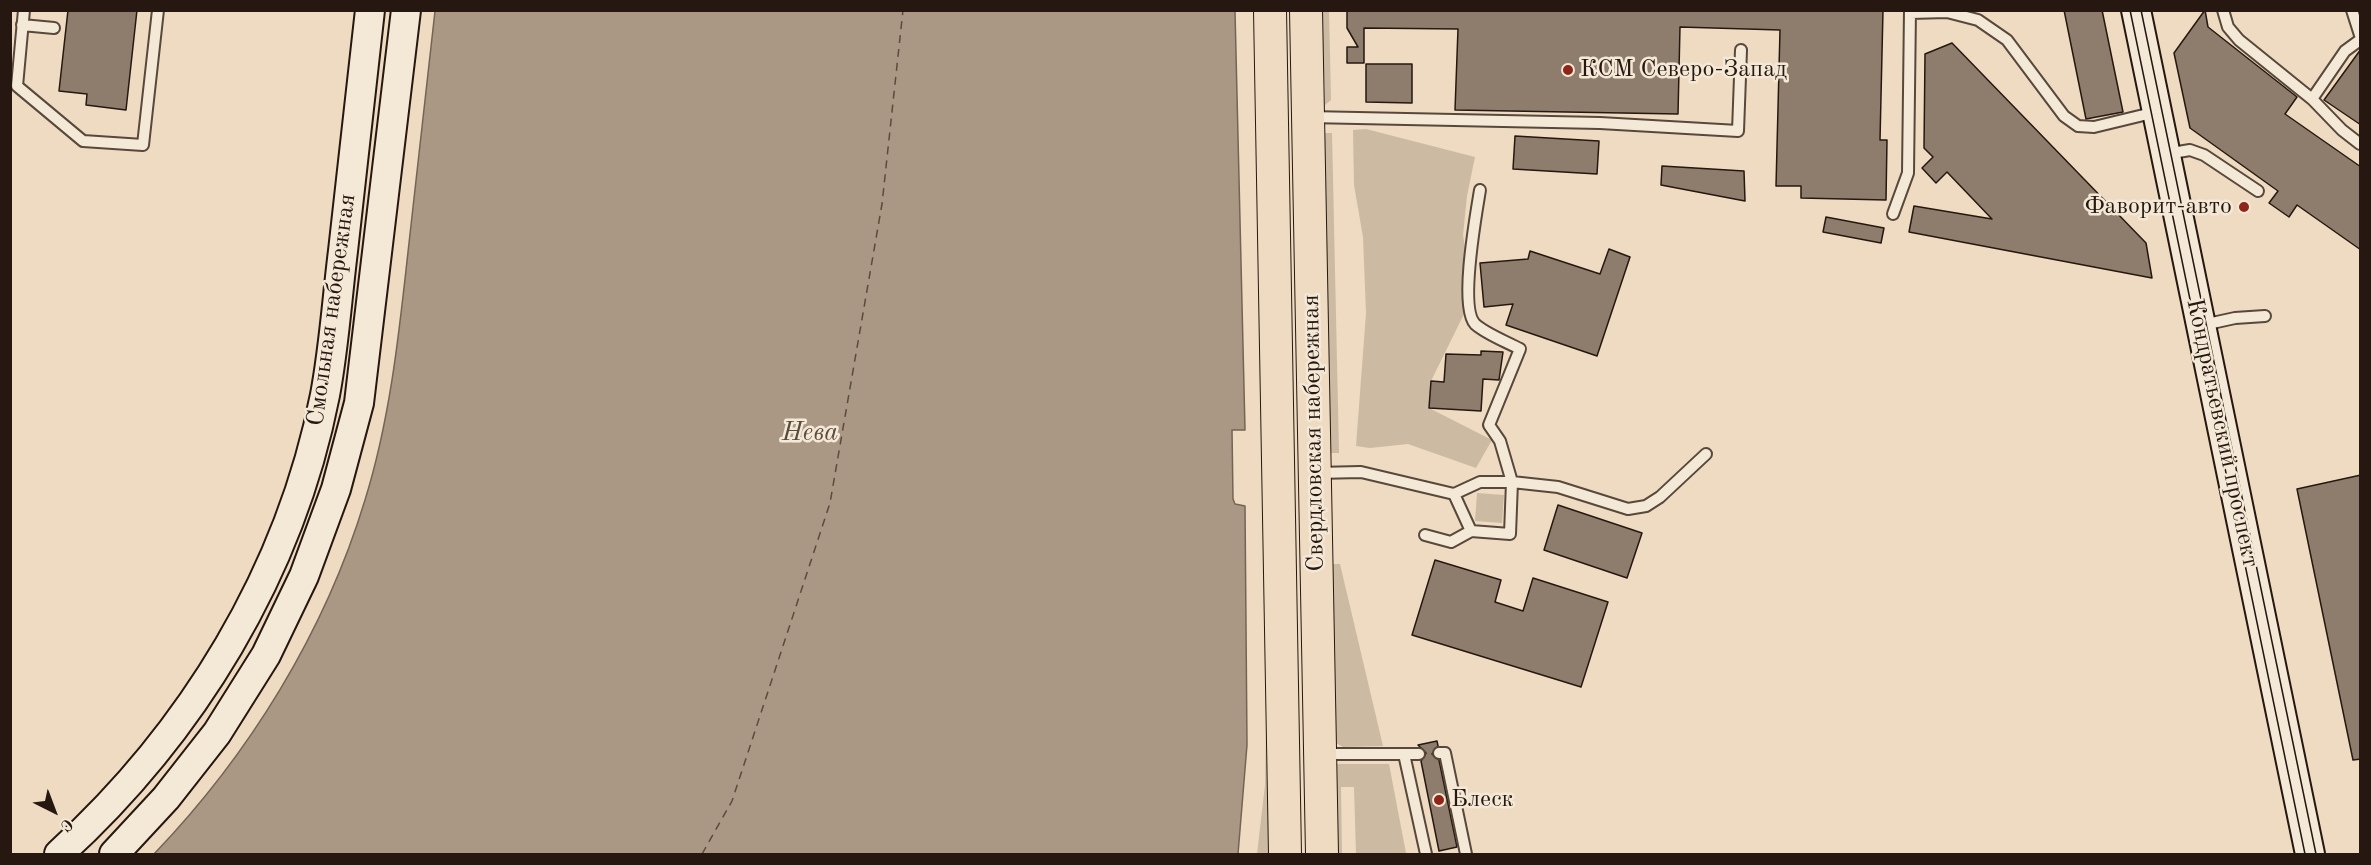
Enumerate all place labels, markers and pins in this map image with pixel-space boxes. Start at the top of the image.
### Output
place label: КСМ Северо-Запад [1580,56,1787,84]
marker: КСМ Северо-Запад [1561,63,1575,77]
place label: Фаворит-авто [2084,193,2232,221]
marker: Фаворит-авто [2237,200,2251,214]
place label: Блеск [1451,786,1514,814]
marker: Блеск [1432,793,1446,807]

